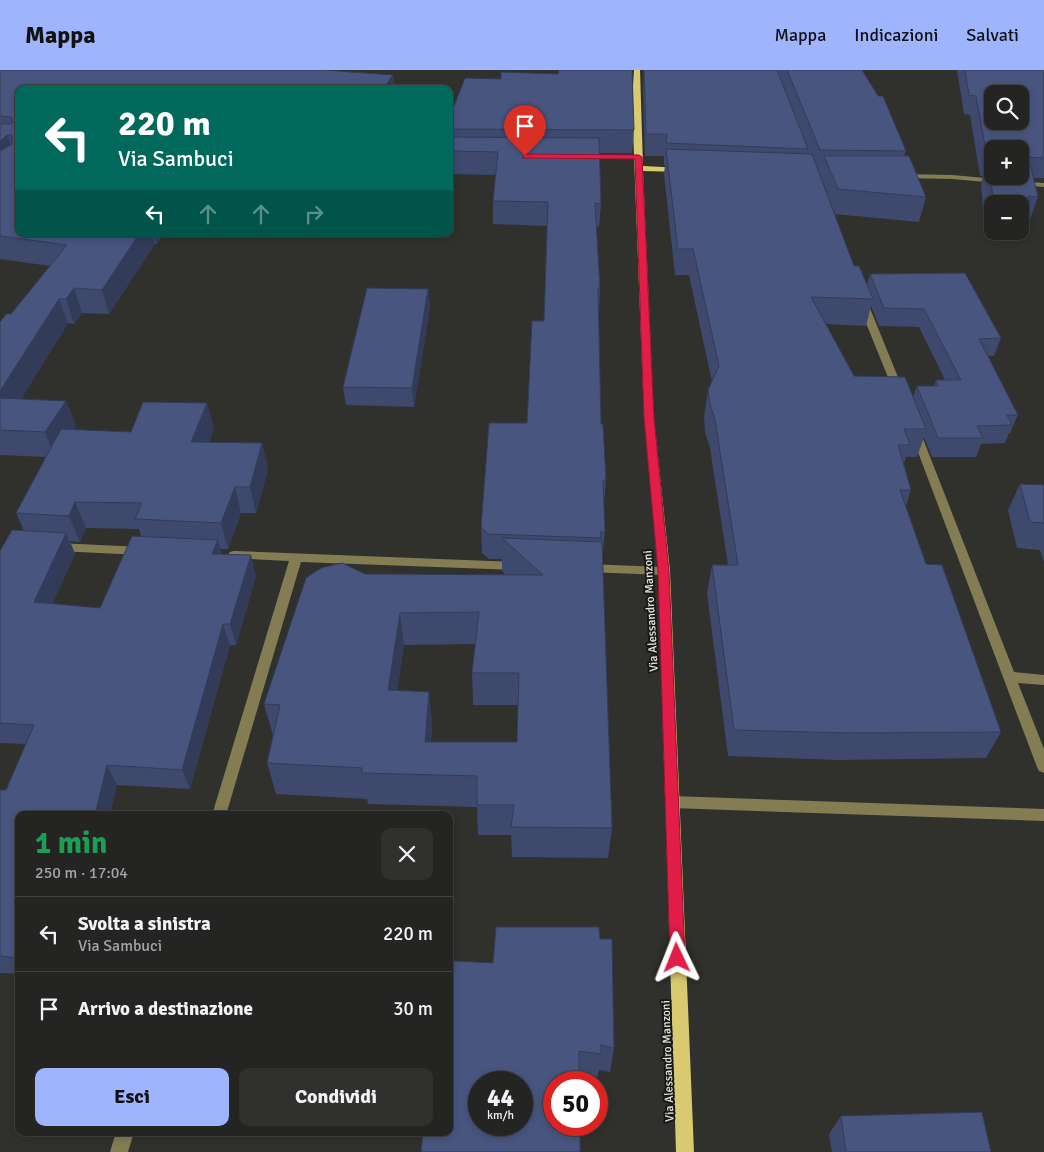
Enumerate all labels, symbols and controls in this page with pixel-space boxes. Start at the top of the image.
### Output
text: Mappa [25,20,95,50]
text: Mappa [774,24,826,46]
text: Indicazioni [854,24,938,46]
text: Salvati [966,24,1019,46]
map controls [984,85,1029,240]
button: search [984,85,1029,130]
text: 220 m [118,102,211,145]
icon: left [35,105,100,170]
pin [504,105,546,156]
icon: arrive [511,112,539,140]
button: + [984,140,1029,185]
text: Via Sambuci [118,145,234,172]
button: − [984,195,1029,240]
icon: left [141,200,169,228]
icon: ahead [194,200,222,228]
icon: ahead [247,200,275,228]
icon: right [300,200,328,228]
street label: Via Alessandro Manzoni [640,550,662,672]
text: 1 min [35,825,107,862]
button: close [381,828,433,880]
text: 250 m · 17:04 [35,863,128,883]
text: Svolta a sinistra [78,912,211,936]
icon: left [35,920,63,948]
text: 220 m [383,922,433,946]
position arrow [650,931,702,983]
text: Via Sambuci [78,936,162,956]
icon: arrive [35,995,63,1023]
text: Arrivo a destinazione [78,997,253,1021]
text: 30 m [393,997,433,1021]
street label: Via Alessandro Manzoni [658,1000,678,1122]
button: Esci [35,1068,229,1126]
button: Condividi [239,1068,433,1126]
speed limit sign: 50 [543,1071,608,1136]
text: 44 [487,1082,514,1113]
text: km/h [487,1108,514,1123]

